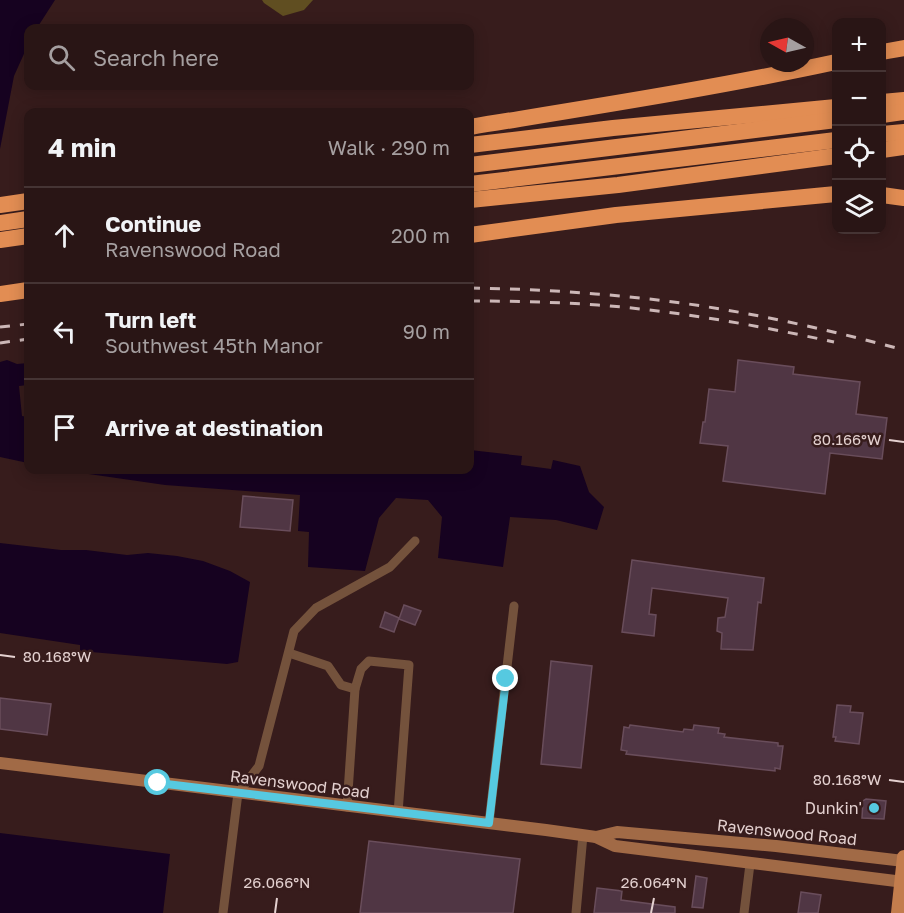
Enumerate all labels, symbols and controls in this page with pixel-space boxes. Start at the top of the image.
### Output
north arrow [760,18,814,72]
map controls [832,18,886,234]
button: + [832,18,886,72]
search box [24,24,474,90]
icon: search [45,41,78,74]
text: Search here [93,44,219,71]
button: − [832,72,886,126]
button: locate [832,126,886,180]
text: 4 min [48,132,116,163]
text: Walk · 290 m [328,135,450,159]
button: layers [832,180,886,234]
text: Continue [105,210,201,237]
icon: ahead [48,219,81,252]
text: 200 m [391,223,450,247]
text: Ravenswood Road [105,237,281,261]
text: Turn left [105,306,196,333]
icon: left [48,315,81,348]
text: 90 m [403,319,450,343]
text: Southwest 45th Manor [105,333,323,357]
icon: arrive [48,411,81,444]
text: Arrive at destination [105,414,323,441]
text: 80.166°W [813,430,881,448]
text: 80.168°W [23,647,91,665]
route end [492,665,518,691]
street label: Ravenswood Road [229,765,371,803]
route start [144,769,170,795]
text: 80.168°W [813,770,881,788]
place label: Dunkin' [805,798,862,818]
marker: Dunkin' [867,801,881,815]
street label: Ravenswood Road [716,815,858,849]
text: 26.066°N [244,873,310,891]
text: 26.064°N [621,873,687,891]

